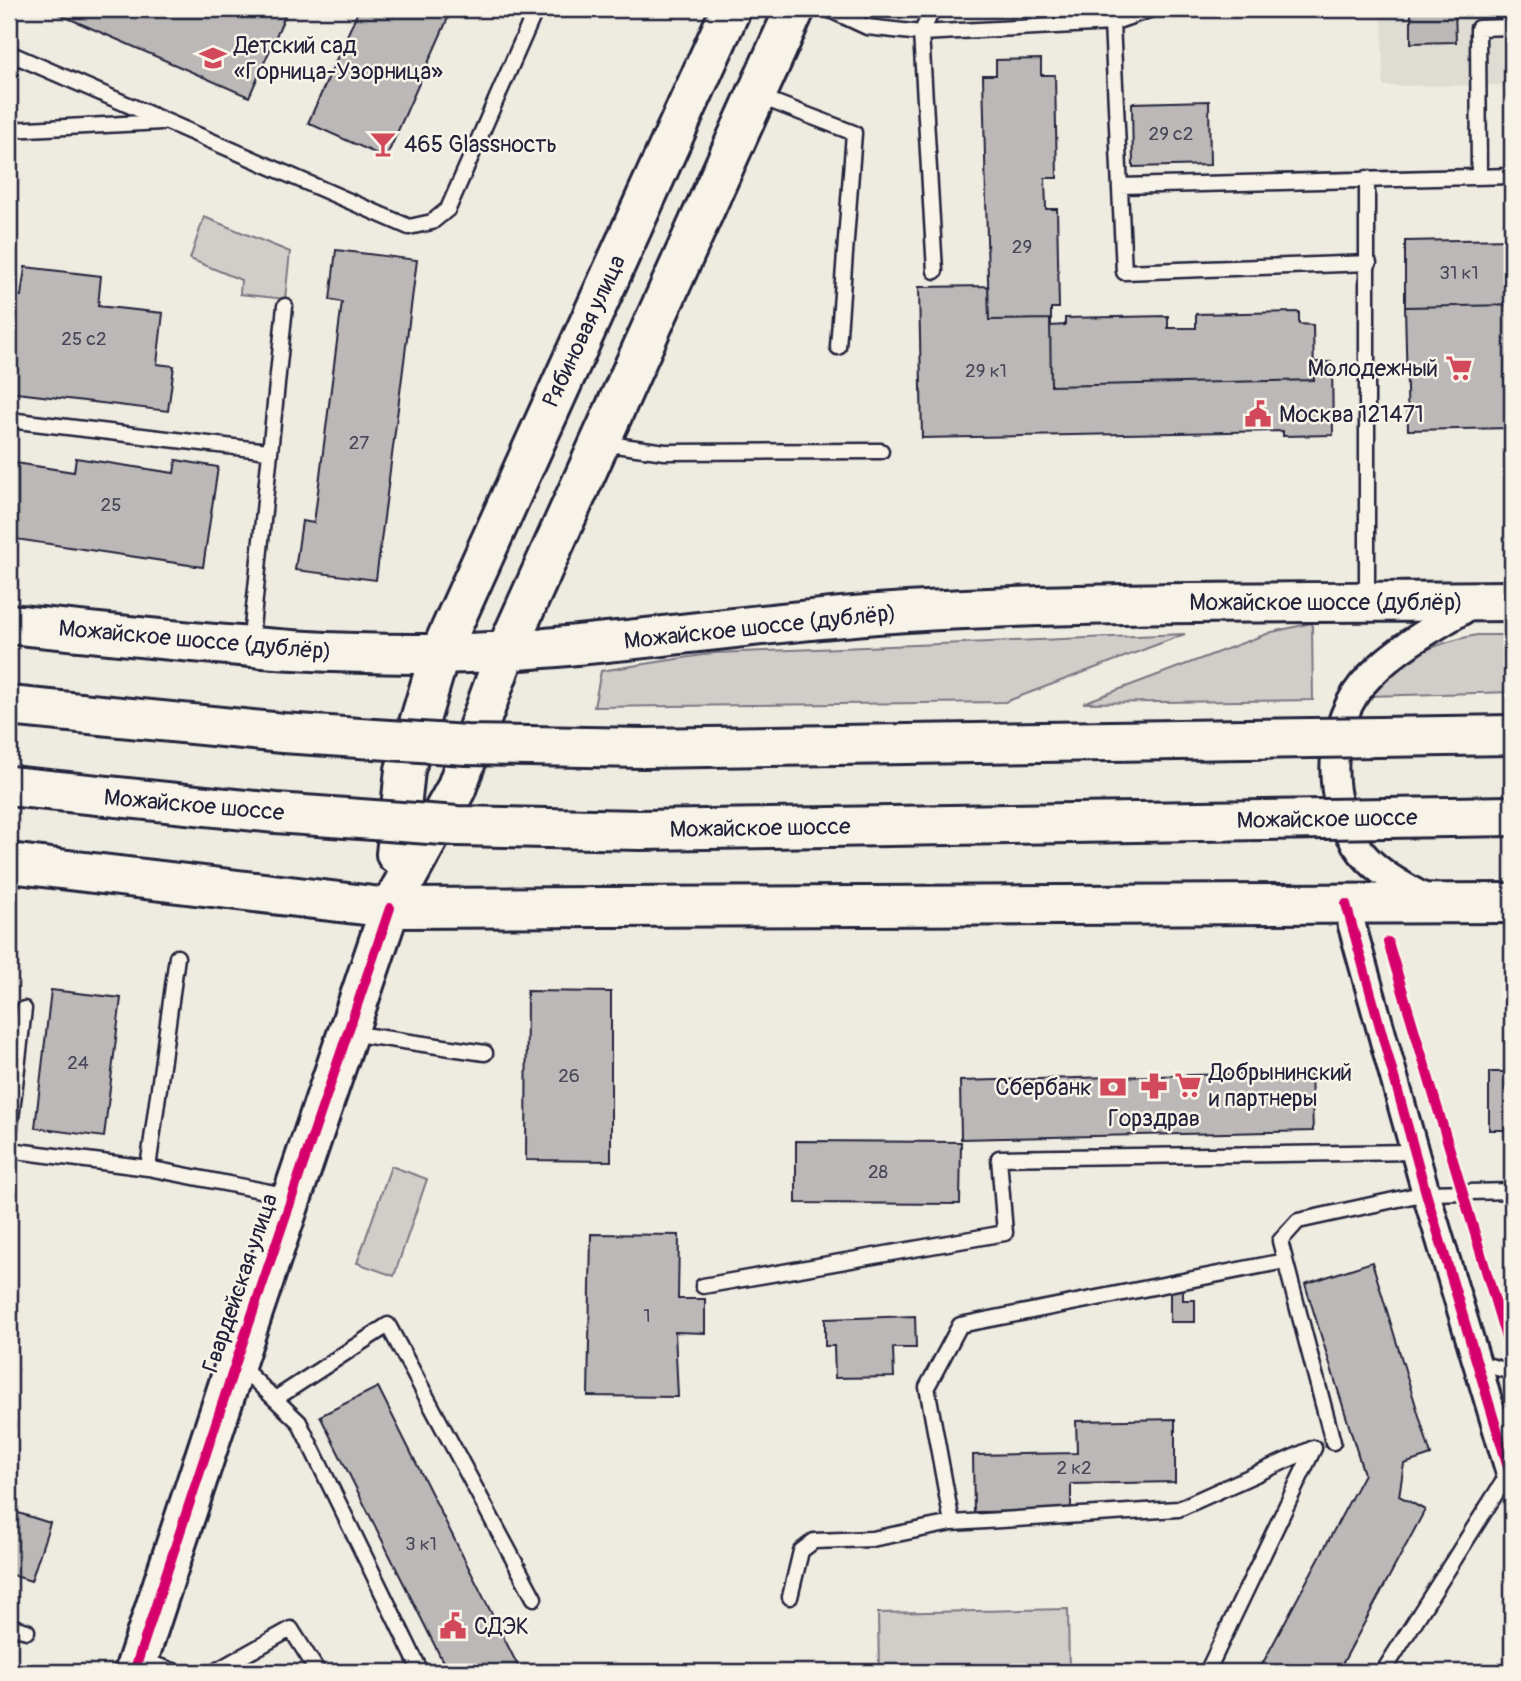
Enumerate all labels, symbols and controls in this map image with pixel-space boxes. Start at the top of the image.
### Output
place label: Детский сад «Горница-Узорница» [233,31,443,86]
school or university icon: Детский сад «Горница-Узорница» [198,43,228,73]
house number: 29 с2 [1149,122,1193,146]
bar icon: 465 Glassность [368,129,398,159]
place label: 465 Glassность [404,130,557,159]
house number: 29 [1012,235,1032,259]
street label: Рябиновая улица [536,250,632,412]
house number: 31 к1 [1439,261,1479,285]
house number: 25 с2 [61,327,107,351]
supermarket icon: Молодежный [1444,353,1474,383]
place label: Молодежный [1307,354,1438,383]
house number: 29 к1 [965,359,1007,383]
public building icon: Москва 121471 [1243,399,1273,429]
place label: Москва 121471 [1279,400,1424,429]
house number: 27 [349,431,369,455]
house number: 25 [101,493,121,517]
street label: Можайское шоссе (дублёр) [1189,588,1463,617]
street label: Можайское шоссе (дублёр) [622,598,898,656]
street label: Можайское шоссе (дублёр) [57,614,333,666]
street label: Можайское шоссе [103,783,286,827]
street label: Можайское шоссе [1236,803,1418,835]
street label: Можайское шоссе [669,812,851,844]
house number: 24 [67,1051,89,1075]
place label: Добрынинский и партнеры [1208,1058,1352,1113]
house number: 26 [558,1064,580,1088]
supermarket icon: Добрынинский и партнеры [1173,1070,1203,1100]
pharmacy icon: Горздрав [1139,1071,1169,1101]
bank icon: Сбербанк [1098,1072,1128,1102]
place label: Сбербанк [995,1073,1092,1102]
place label: Горздрав [1108,1104,1200,1133]
house number: 28 [868,1160,888,1184]
street label: Гвардейская улица [196,1190,284,1376]
house number: 1 [643,1304,651,1328]
house number: 2 к2 [1056,1456,1092,1480]
house number: 3 к1 [405,1532,437,1556]
public building icon: СДЭК [438,1611,468,1641]
place label: СДЭК [474,1612,529,1641]

